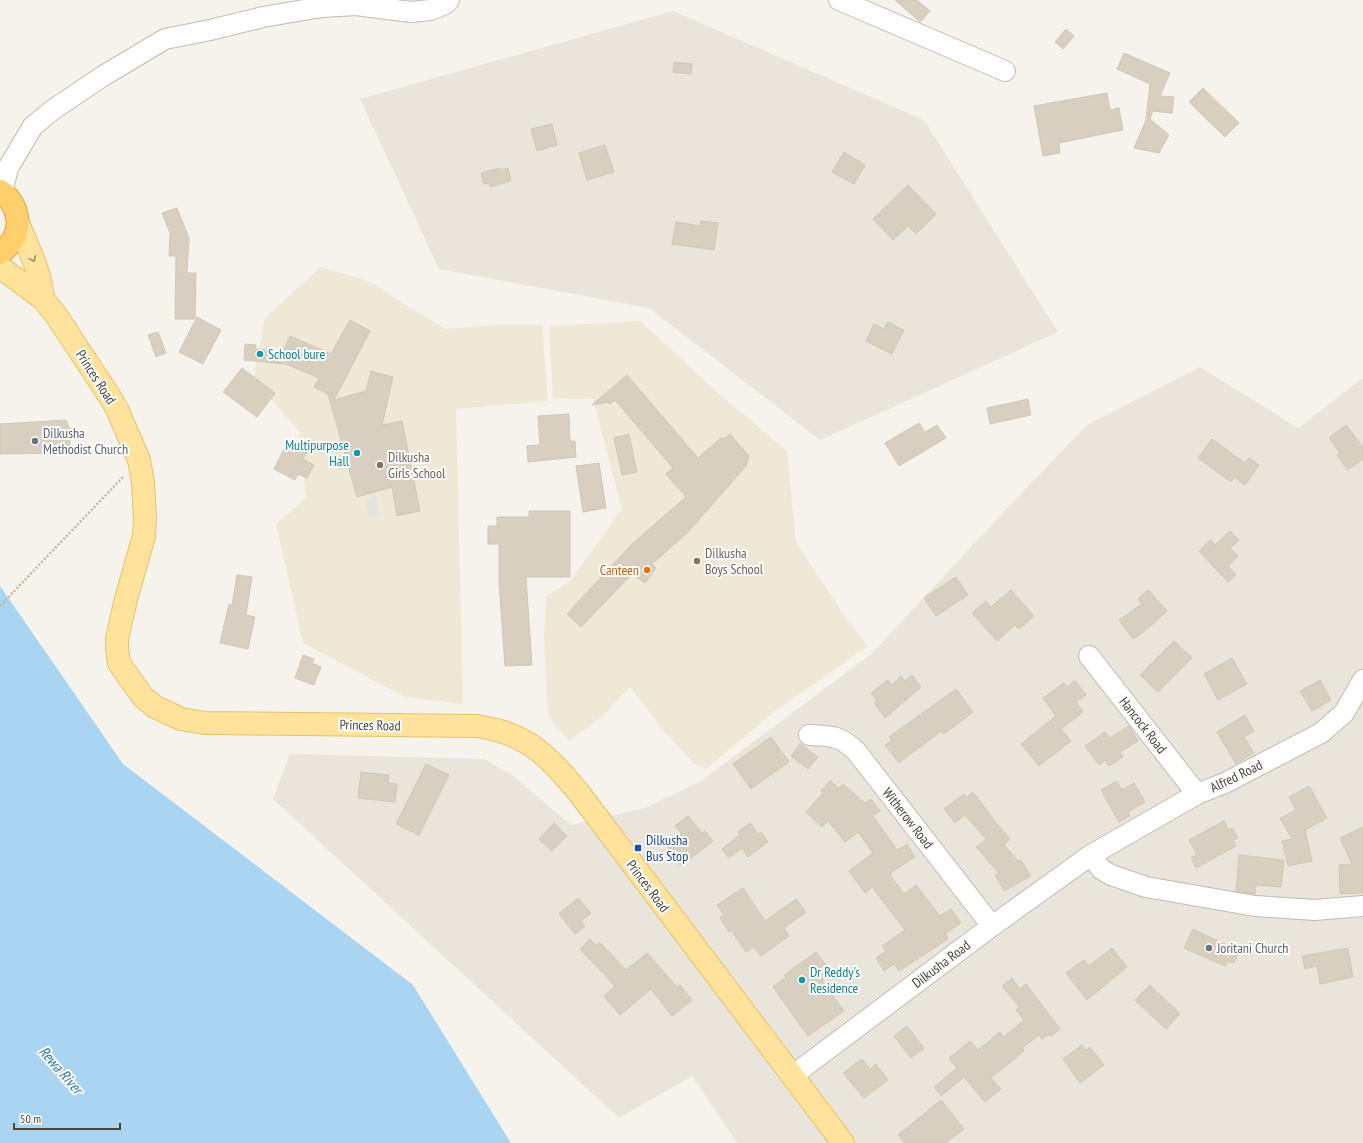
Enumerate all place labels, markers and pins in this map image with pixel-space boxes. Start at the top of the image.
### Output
place label: School bure [268,345,325,363]
marker: School bure [255,349,265,359]
place label: Dilkusha Methodist Church [43,424,128,458]
marker: Dilkusha Methodist Church [30,436,40,446]
place label: Multipurpose Hall [285,436,350,470]
marker: Multipurpose Hall [352,448,362,458]
place label: Dilkusha Girls School [388,448,446,482]
marker: Dilkusha Girls School [375,460,385,470]
place label: Dilkusha Boys School [705,544,764,578]
marker: Dilkusha Boys School [692,556,702,566]
place label: Canteen [600,561,639,579]
marker: Canteen [642,565,652,575]
place label: Dilkusha Bus Stop [646,831,688,865]
marker: Dilkusha Bus Stop [633,843,643,853]
place label: Joritani Church [1216,939,1289,957]
marker: Joritani Church [1204,943,1214,953]
place label: Dr Reddy's Residence [810,963,860,997]
marker: Dr Reddy's Residence [797,975,807,985]

